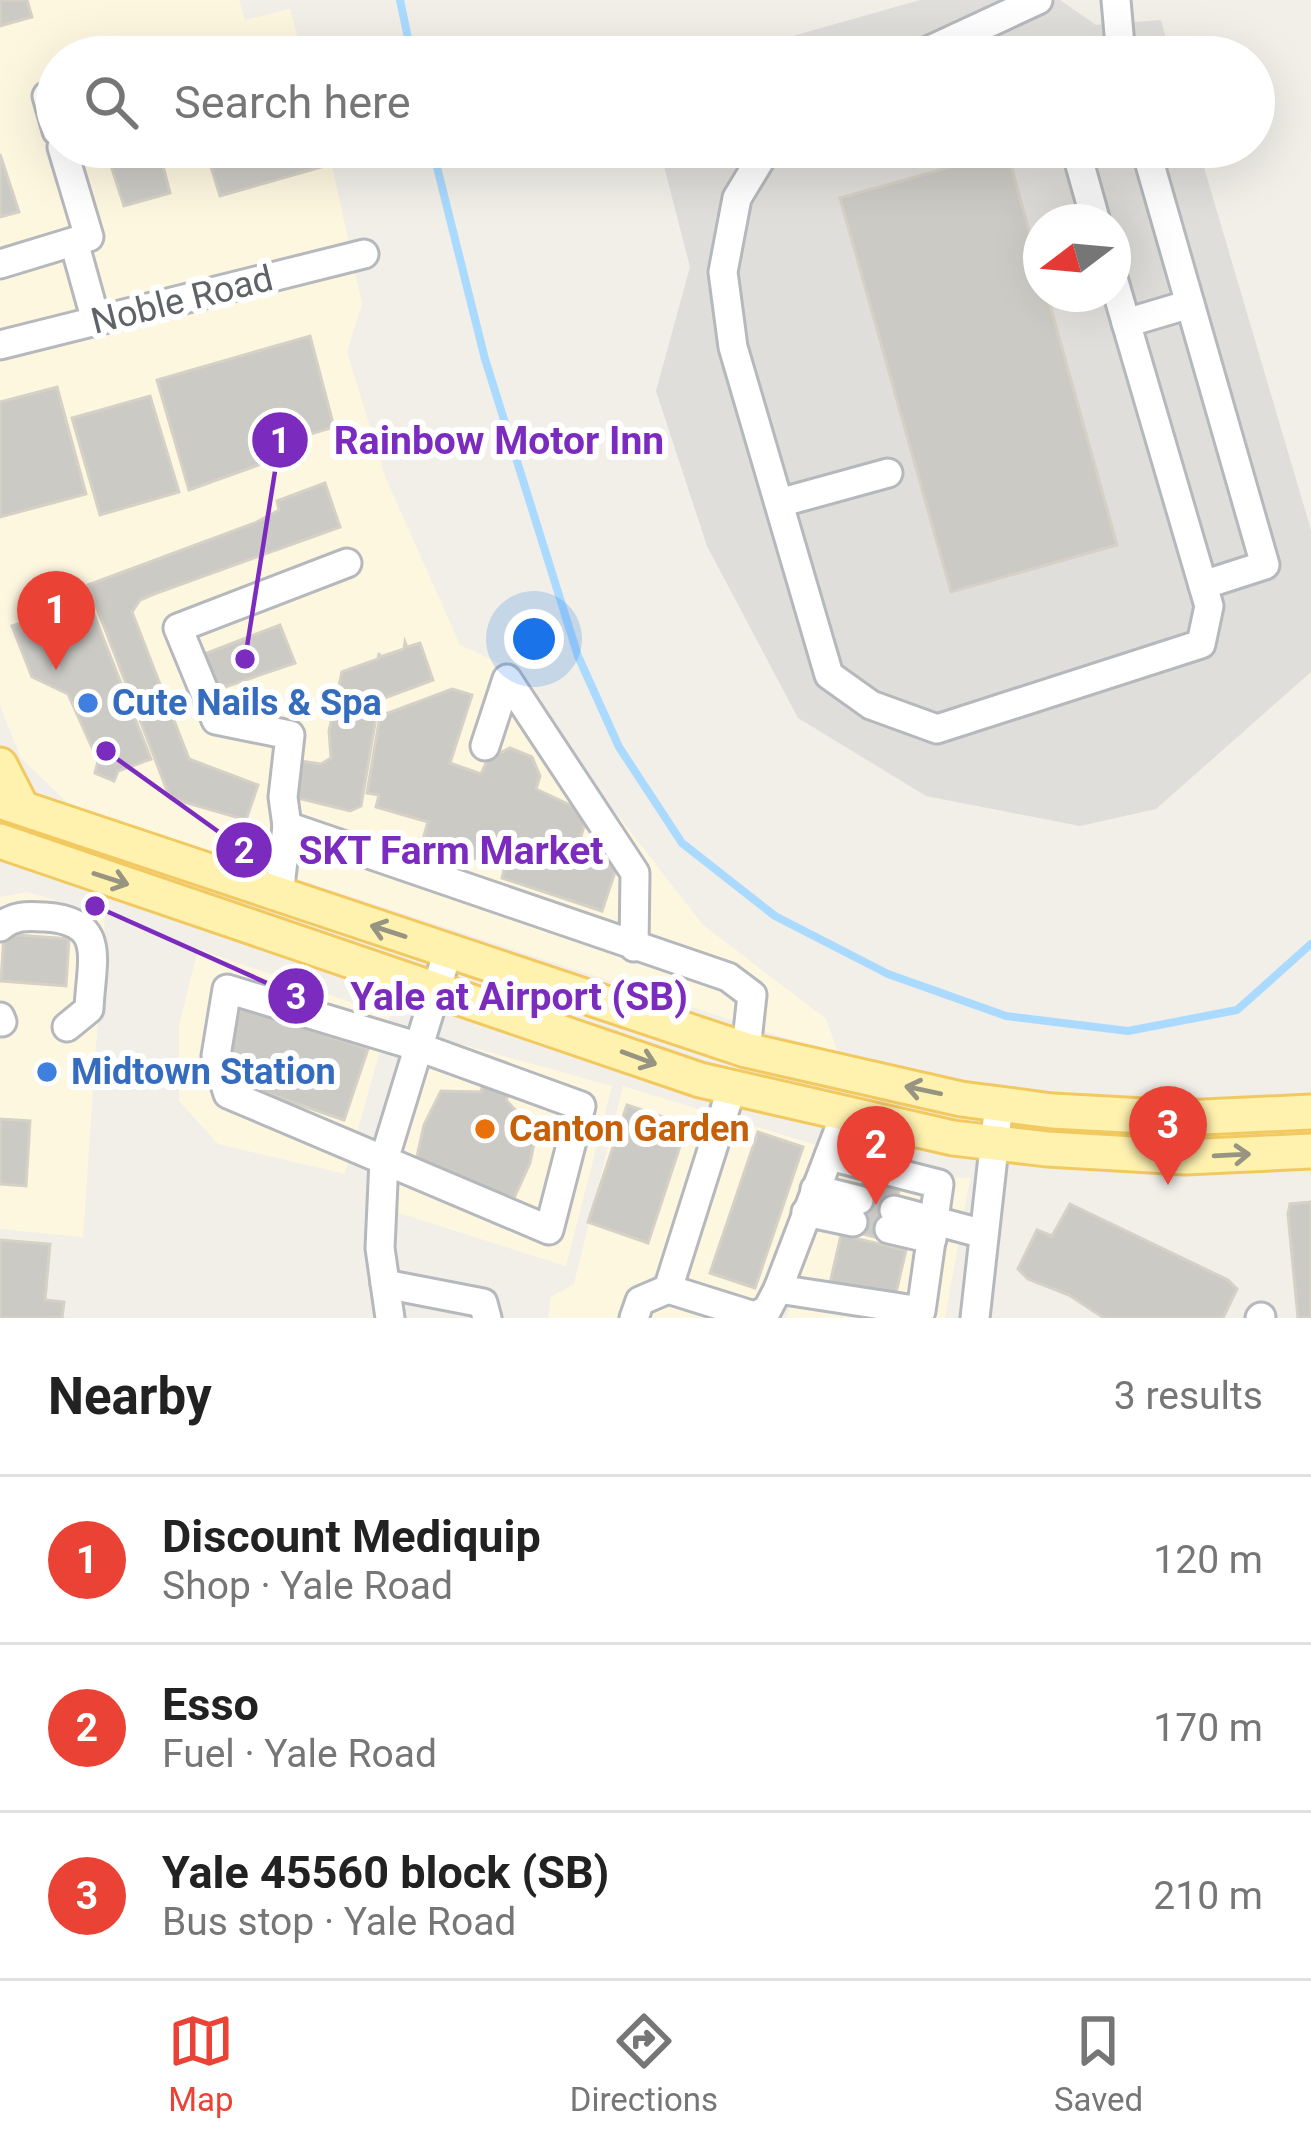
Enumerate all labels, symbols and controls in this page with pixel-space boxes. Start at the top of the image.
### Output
search box [36,36,1275,168]
icon: search [78,69,144,135]
text: Search here [174,76,411,129]
north arrow [1023,204,1131,312]
street label: Noble Road [87,257,277,343]
callout: Rainbow Motor Inn [250,403,688,478]
text: Rainbow Motor Inn [334,418,664,464]
text: 1 [270,420,290,462]
pin: 1 [17,571,95,670]
your location [504,609,564,669]
place label: Cute Nails & Spa [112,682,382,724]
marker: Cute Nails & Spa [75,690,101,716]
callout: SKT Farm Market [214,813,628,888]
text: SKT Farm Market [298,828,604,874]
text: 2 [234,830,254,872]
one-way arrow [92,870,129,891]
one-way arrow [370,919,408,941]
callout: Yale at Airport (SB) [266,959,712,1034]
text: Yale at Airport (SB) [350,974,688,1020]
text: 3 [286,976,306,1018]
one-way arrow [620,1049,657,1070]
place label: Midtown Station [71,1051,336,1093]
marker: Midtown Station [34,1059,60,1085]
one-way arrow [904,1078,942,1101]
pin: 3 [1129,1086,1207,1185]
pin: 2 [837,1106,915,1205]
place label: Canton Garden [509,1108,750,1150]
marker: Canton Garden [472,1116,498,1142]
one-way arrow [1212,1143,1251,1166]
text: Nearby [48,1367,212,1426]
text: 3 results [1114,1373,1263,1419]
text: Discount Mediquip [162,1510,541,1563]
text: 1 [76,1537,98,1583]
text: 120 m [1153,1537,1263,1583]
text: Shop · Yale Road [162,1563,453,1609]
text: Esso [162,1678,259,1731]
text: 2 [76,1705,98,1751]
text: 170 m [1153,1705,1263,1751]
text: Fuel · Yale Road [162,1731,437,1777]
text: Yale 45560 block (SB) [162,1846,609,1899]
text: 3 [76,1873,98,1919]
text: 210 m [1153,1873,1263,1919]
text: Bus stop · Yale Road [162,1899,516,1945]
tab: Map [168,2008,234,2119]
tab: Directions [570,2008,718,2119]
tab: Saved [1054,2008,1143,2119]

